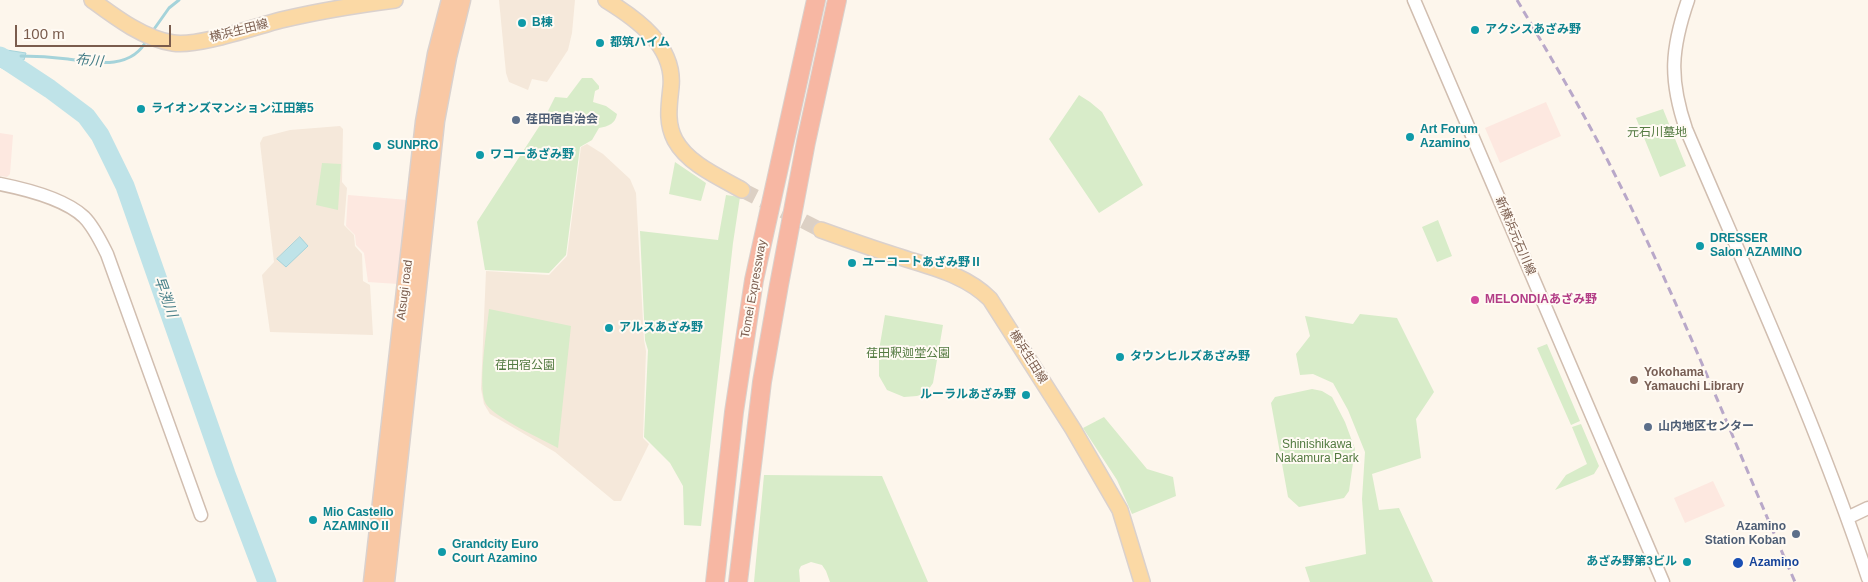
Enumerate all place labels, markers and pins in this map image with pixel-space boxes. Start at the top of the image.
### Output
place label: B棟 [532,16,553,30]
marker: B棟 [516,17,528,29]
place label: アクシスあざみ野 [1485,23,1581,37]
marker: アクシスあざみ野 [1469,24,1481,36]
place label: 都筑ハイム [610,36,670,50]
marker: 都筑ハイム [594,37,606,49]
place label: ライオンズマンション江田第5 [151,102,314,116]
marker: ライオンズマンション江田第5 [135,103,147,115]
place label: 荏田宿自治会 [526,113,598,127]
marker: 荏田宿自治会 [510,114,522,126]
place label: Art Forum Azamino [1420,123,1478,151]
marker: Art Forum Azamino [1404,131,1416,143]
place label: SUNPRO [387,139,438,153]
marker: SUNPRO [371,140,383,152]
place label: ワコーあざみ野 [490,148,574,162]
marker: ワコーあざみ野 [474,149,486,161]
place label: DRESSER Salon AZAMINO [1710,232,1802,260]
marker: DRESSER Salon AZAMINO [1694,240,1706,252]
place label: ユーコートあざみ野Ⅱ [862,256,982,270]
marker: ユーコートあざみ野Ⅱ [846,257,858,269]
place label: MELONDIAあざみ野 [1485,293,1597,307]
marker: MELONDIAあざみ野 [1469,294,1481,306]
place label: アルスあざみ野 [619,321,703,335]
marker: アルスあざみ野 [603,322,615,334]
place label: タウンヒルズあざみ野 [1130,350,1250,364]
marker: タウンヒルズあざみ野 [1114,351,1126,363]
place label: Yokohama Yamauchi Library [1644,366,1744,394]
marker: Yokohama Yamauchi Library [1628,374,1640,386]
place label: ルーラルあざみ野 [920,388,1016,402]
marker: ルーラルあざみ野 [1020,389,1032,401]
place label: 山内地区センター [1658,420,1754,434]
marker: 山内地区センター [1642,421,1654,433]
place label: Mio Castello AZAMINOⅡ [323,506,394,534]
marker: Mio Castello AZAMINOⅡ [307,514,319,526]
place label: Azamino Station Koban [1705,520,1786,548]
marker: Azamino Station Koban [1790,528,1802,540]
place label: Grandcity Euro Court Azamino [452,538,539,566]
marker: Grandcity Euro Court Azamino [436,546,448,558]
place label: あざみ野第3ビル [1586,555,1677,569]
marker: あざみ野第3ビル [1681,556,1693,568]
marker: Azamino [1731,556,1745,570]
place label: Azamino [1749,556,1799,570]

